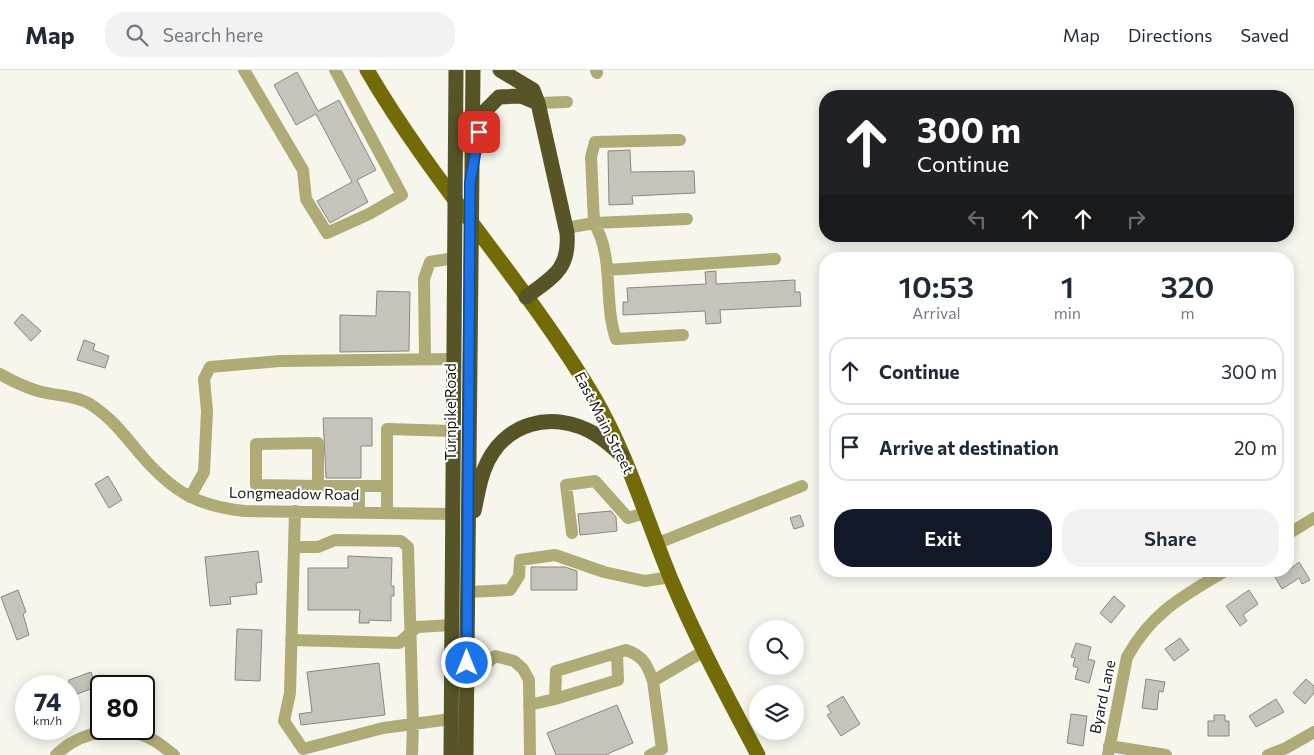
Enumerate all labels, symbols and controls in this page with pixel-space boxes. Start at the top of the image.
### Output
search box [105,12,455,57]
text: Map [25,20,75,49]
icon: search [123,21,151,49]
text: Search here [163,23,263,46]
text: Map [1063,24,1100,46]
text: Directions [1128,24,1212,46]
text: Saved [1240,24,1289,46]
text: 300 m [917,107,1021,150]
icon: ahead [834,110,899,175]
pin [458,111,500,153]
icon: arrive [465,118,493,146]
text: Continue [917,150,1009,177]
icon: left [963,205,991,233]
icon: ahead [1016,205,1044,233]
icon: ahead [1069,205,1097,233]
icon: right [1122,205,1150,233]
text: 10:53 [899,267,974,304]
text: 1 [1061,267,1074,304]
text: 320 [1161,267,1214,304]
text: Arrival [912,303,961,322]
text: min [1054,303,1081,322]
text: m [1181,303,1194,322]
icon: ahead [836,357,864,385]
text: Continue [879,360,959,383]
text: 300 m [1221,360,1277,383]
street label: Turnpike Road [441,363,459,461]
street label: East Main Street [571,368,638,477]
icon: arrive [836,433,864,461]
text: Arrive at destination [879,436,1059,459]
text: 20 m [1234,436,1277,459]
street label: Longmeadow Road [229,483,359,503]
button: Exit [834,509,1052,567]
button: Share [1062,509,1279,567]
map controls [749,620,804,740]
button: search [749,620,804,675]
position arrow [440,636,492,688]
street label: Byard Lane [1085,658,1119,735]
speed limit sign: 80 [90,675,155,740]
button: layers [749,685,804,740]
text: 74 [34,686,61,716]
text: km/h [33,713,62,727]

